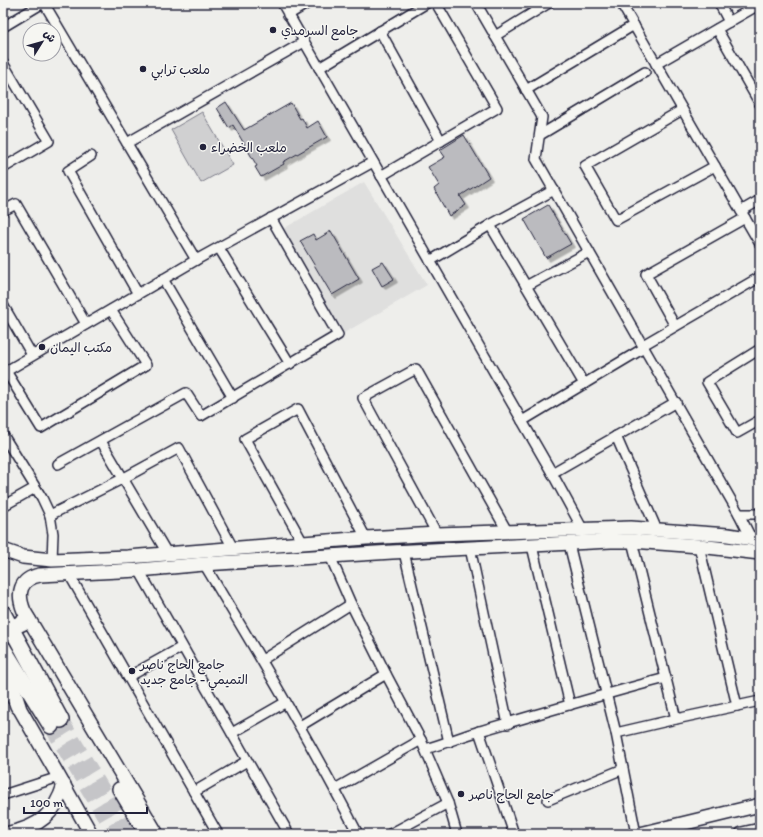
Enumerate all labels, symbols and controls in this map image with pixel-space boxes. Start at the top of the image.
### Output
north arrow [22,22,62,62]
place label: جامع السرمدي [281,23,359,41]
marker: جامع السرمدي [268,25,278,35]
text: ش [41,28,58,45]
place label: ملعب ترابي [151,62,210,81]
marker: ملعب ترابي [138,64,148,74]
place label: ملعب الخضراء [211,140,287,156]
marker: ملعب الخضراء [198,142,208,152]
place label: مكتب اليمان [50,340,112,356]
marker: مكتب اليمان [37,342,47,352]
place label: جامع الحاج ناصر التميمي - جامع جديد [139,657,248,691]
marker: جامع الحاج ناصر التميمي - جامع جديد [127,666,137,676]
place label: جامع الحاج ناصر [468,787,554,805]
scale bar [24,789,147,815]
marker: جامع الحاج ناصر [456,789,466,799]
text: 100 m [30,796,63,810]

